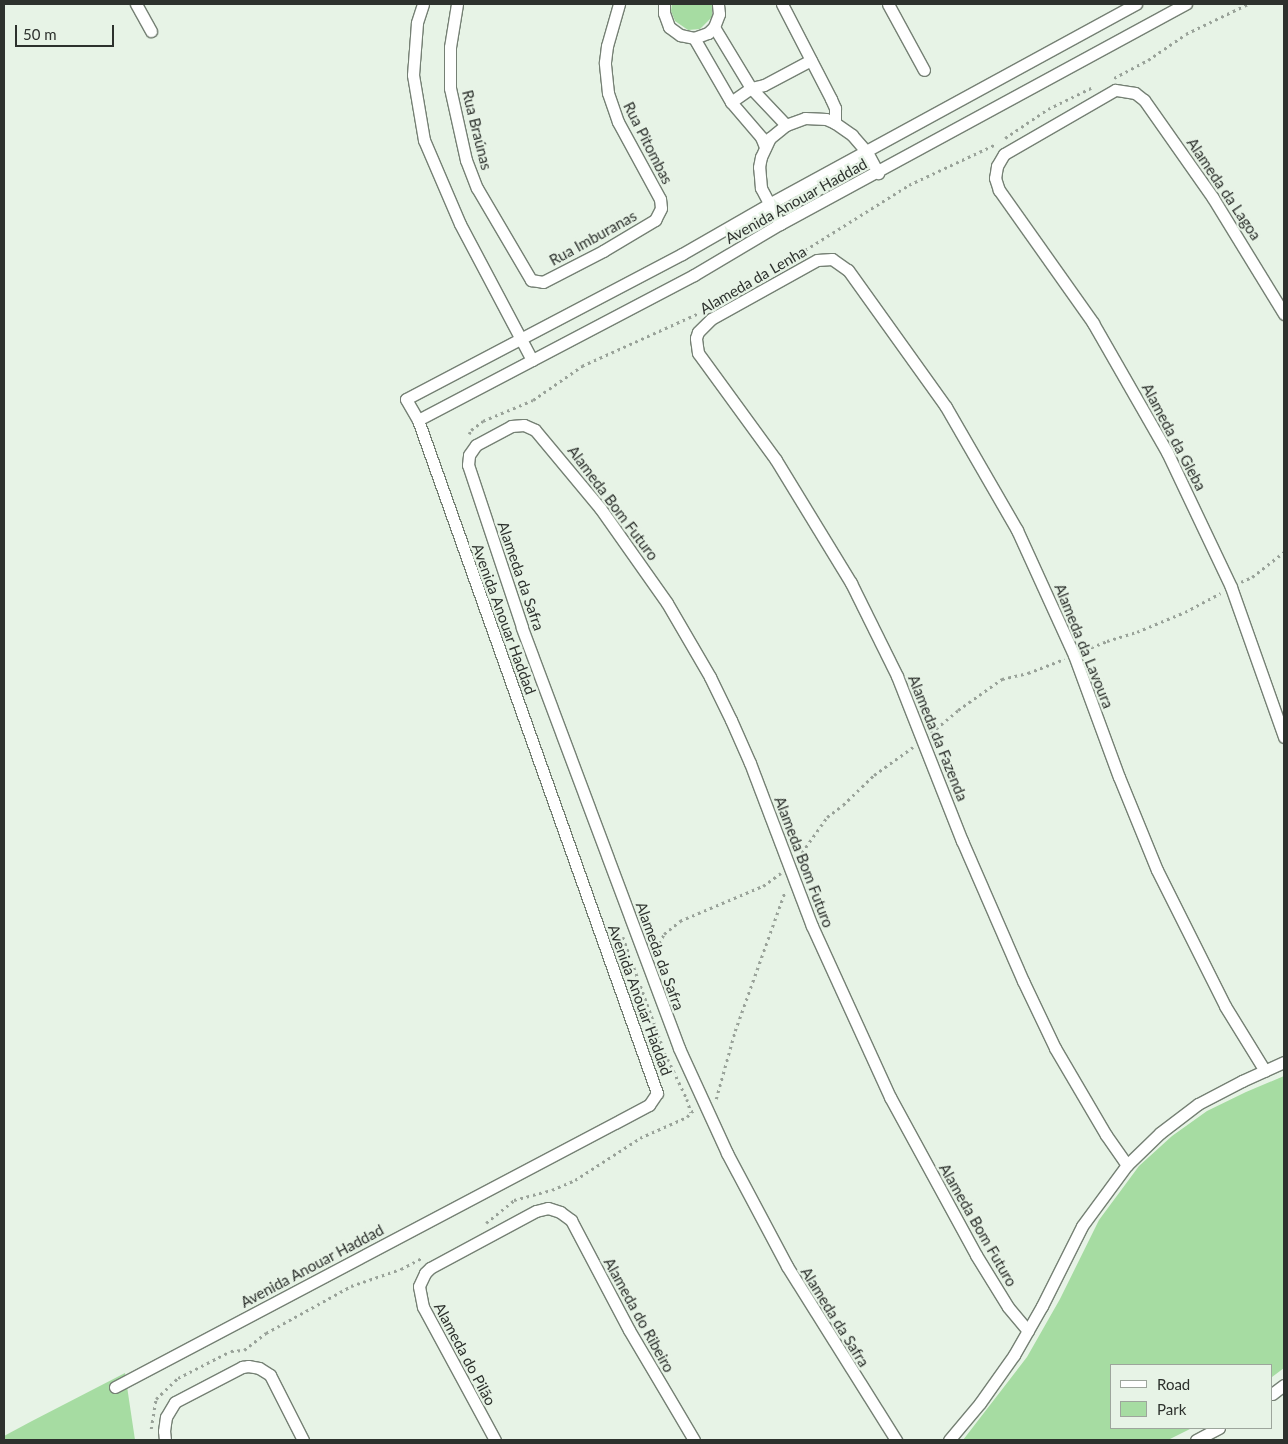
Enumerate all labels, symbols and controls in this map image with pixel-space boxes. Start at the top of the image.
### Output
scale bar [18,15,116,47]
text: 50 m [23,25,57,43]
street label: Rua Braúnas [458,88,496,172]
street label: Rua Pitombas [620,99,676,187]
street label: Alameda da Lagoa [1183,134,1265,244]
street label: Avenida Anouar Haddad [722,154,870,248]
street label: Rua Imburanas [546,207,640,269]
street label: Alameda da Lenha [697,242,809,318]
street label: Alameda da Gleba [1138,380,1210,494]
street label: Alameda Bom Futuro [564,442,662,564]
street label: Alameda da Safra [494,519,548,633]
street label: Avenida Anouar Haddad [468,541,540,697]
street label: Alameda da Lavoura [1051,581,1117,711]
street label: Alameda da Fazenda [904,672,972,804]
street label: Alameda Bom Futuro [771,794,837,930]
street label: Alameda da Safra [632,899,688,1013]
street label: Avenida Anouar Haddad [604,922,676,1078]
street label: Alameda Bom Futuro [935,1160,1021,1290]
street label: Avenida Anouar Haddad [237,1220,387,1312]
street label: Alameda do Ribeiro [600,1255,678,1375]
street label: Alameda da Safra [797,1264,873,1370]
street label: Alameda do Pilão [430,1299,500,1409]
legend [1110,1364,1273,1429]
text: Road [1157,1375,1190,1393]
text: Park [1157,1400,1186,1418]

